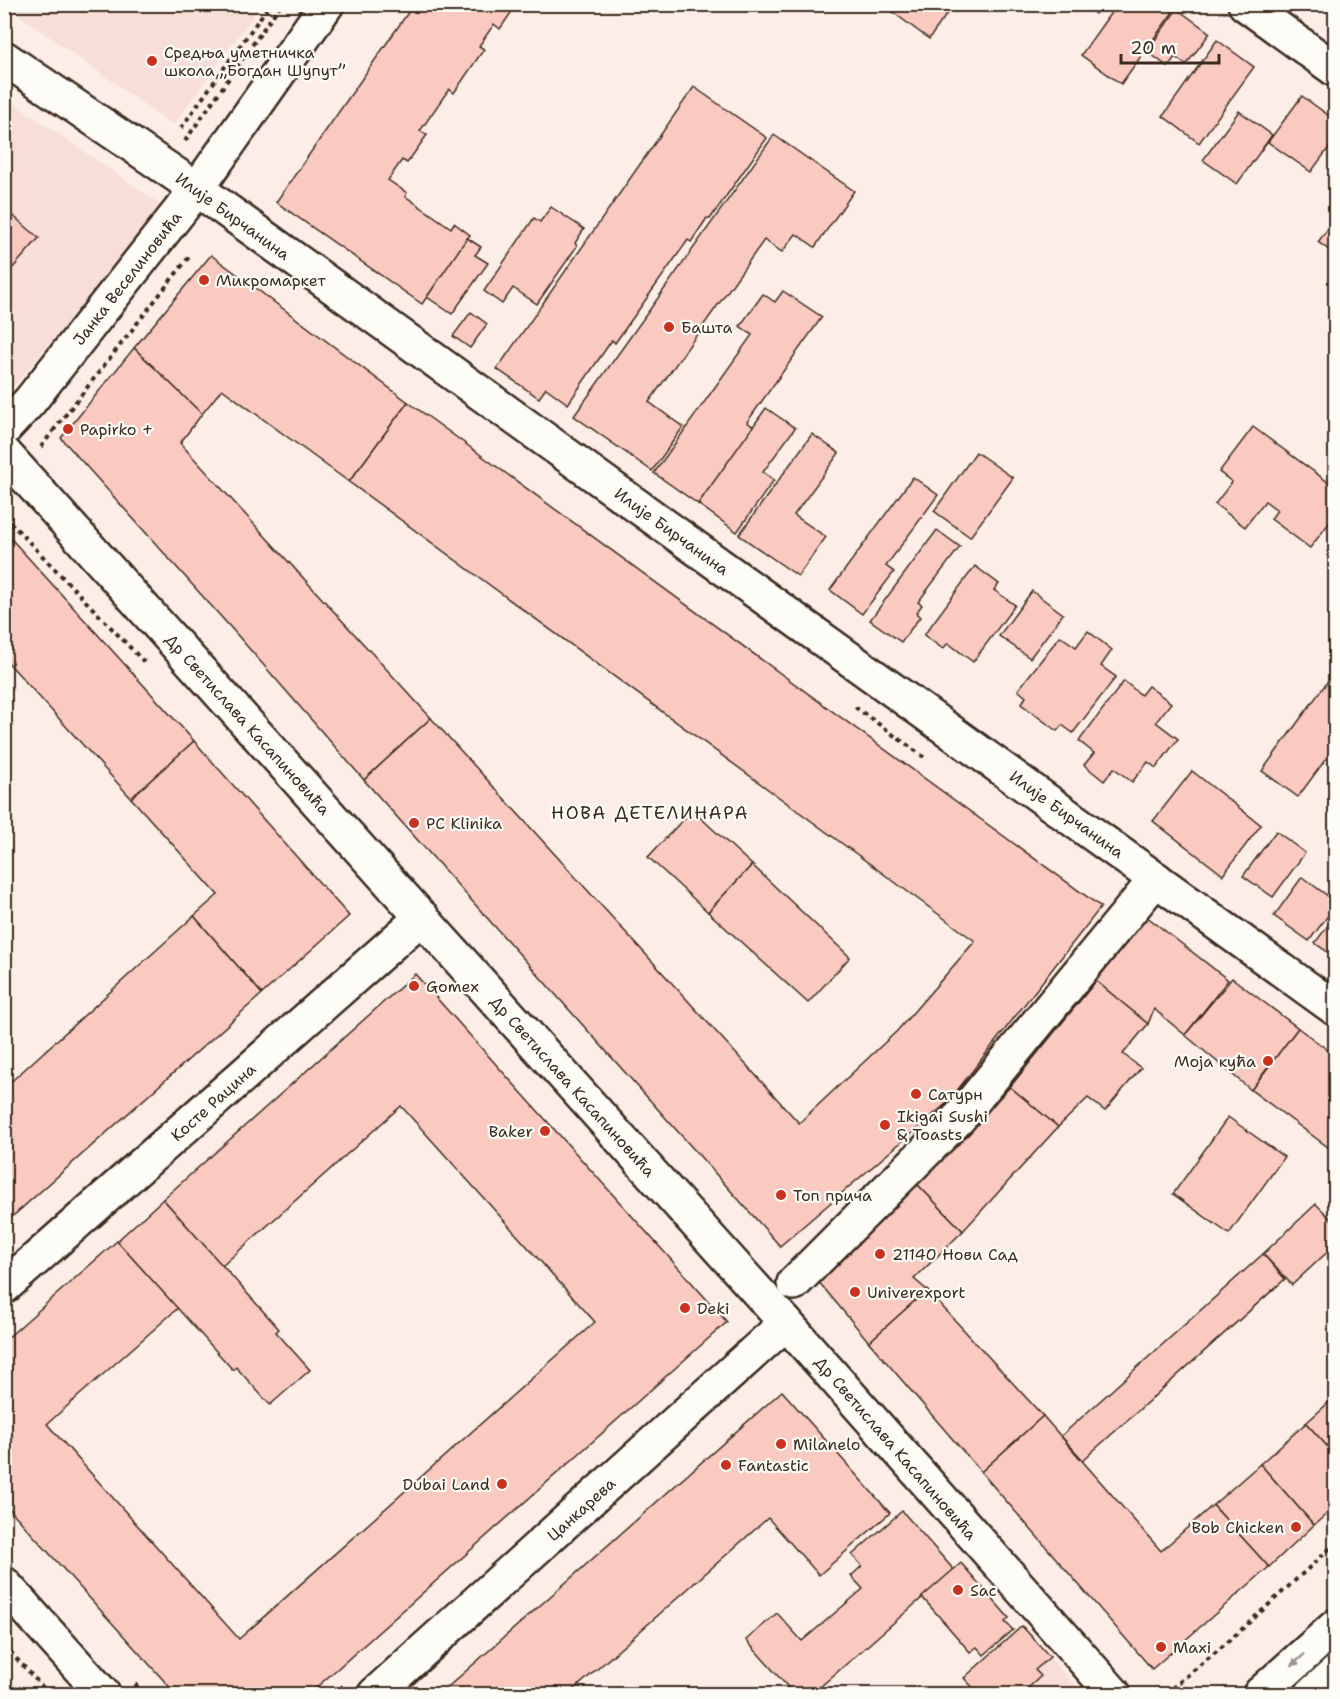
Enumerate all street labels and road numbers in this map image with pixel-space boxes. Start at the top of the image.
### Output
street label: Илије Бирчанина [171,168,294,265]
street label: Јанка Веселиновића [68,207,186,350]
street label: Илије Бирчанина [610,483,733,580]
street label: Др Светислава Касапиновића [161,629,335,819]
street label: Илије Бирчанина [1005,766,1128,863]
street label: Др Светислава Касапиновића [486,991,660,1181]
street label: Косте Рацина [166,1059,260,1146]
street label: Др Светислава Касапиновића [810,1352,981,1545]
street label: Цанкарева [543,1473,620,1546]

